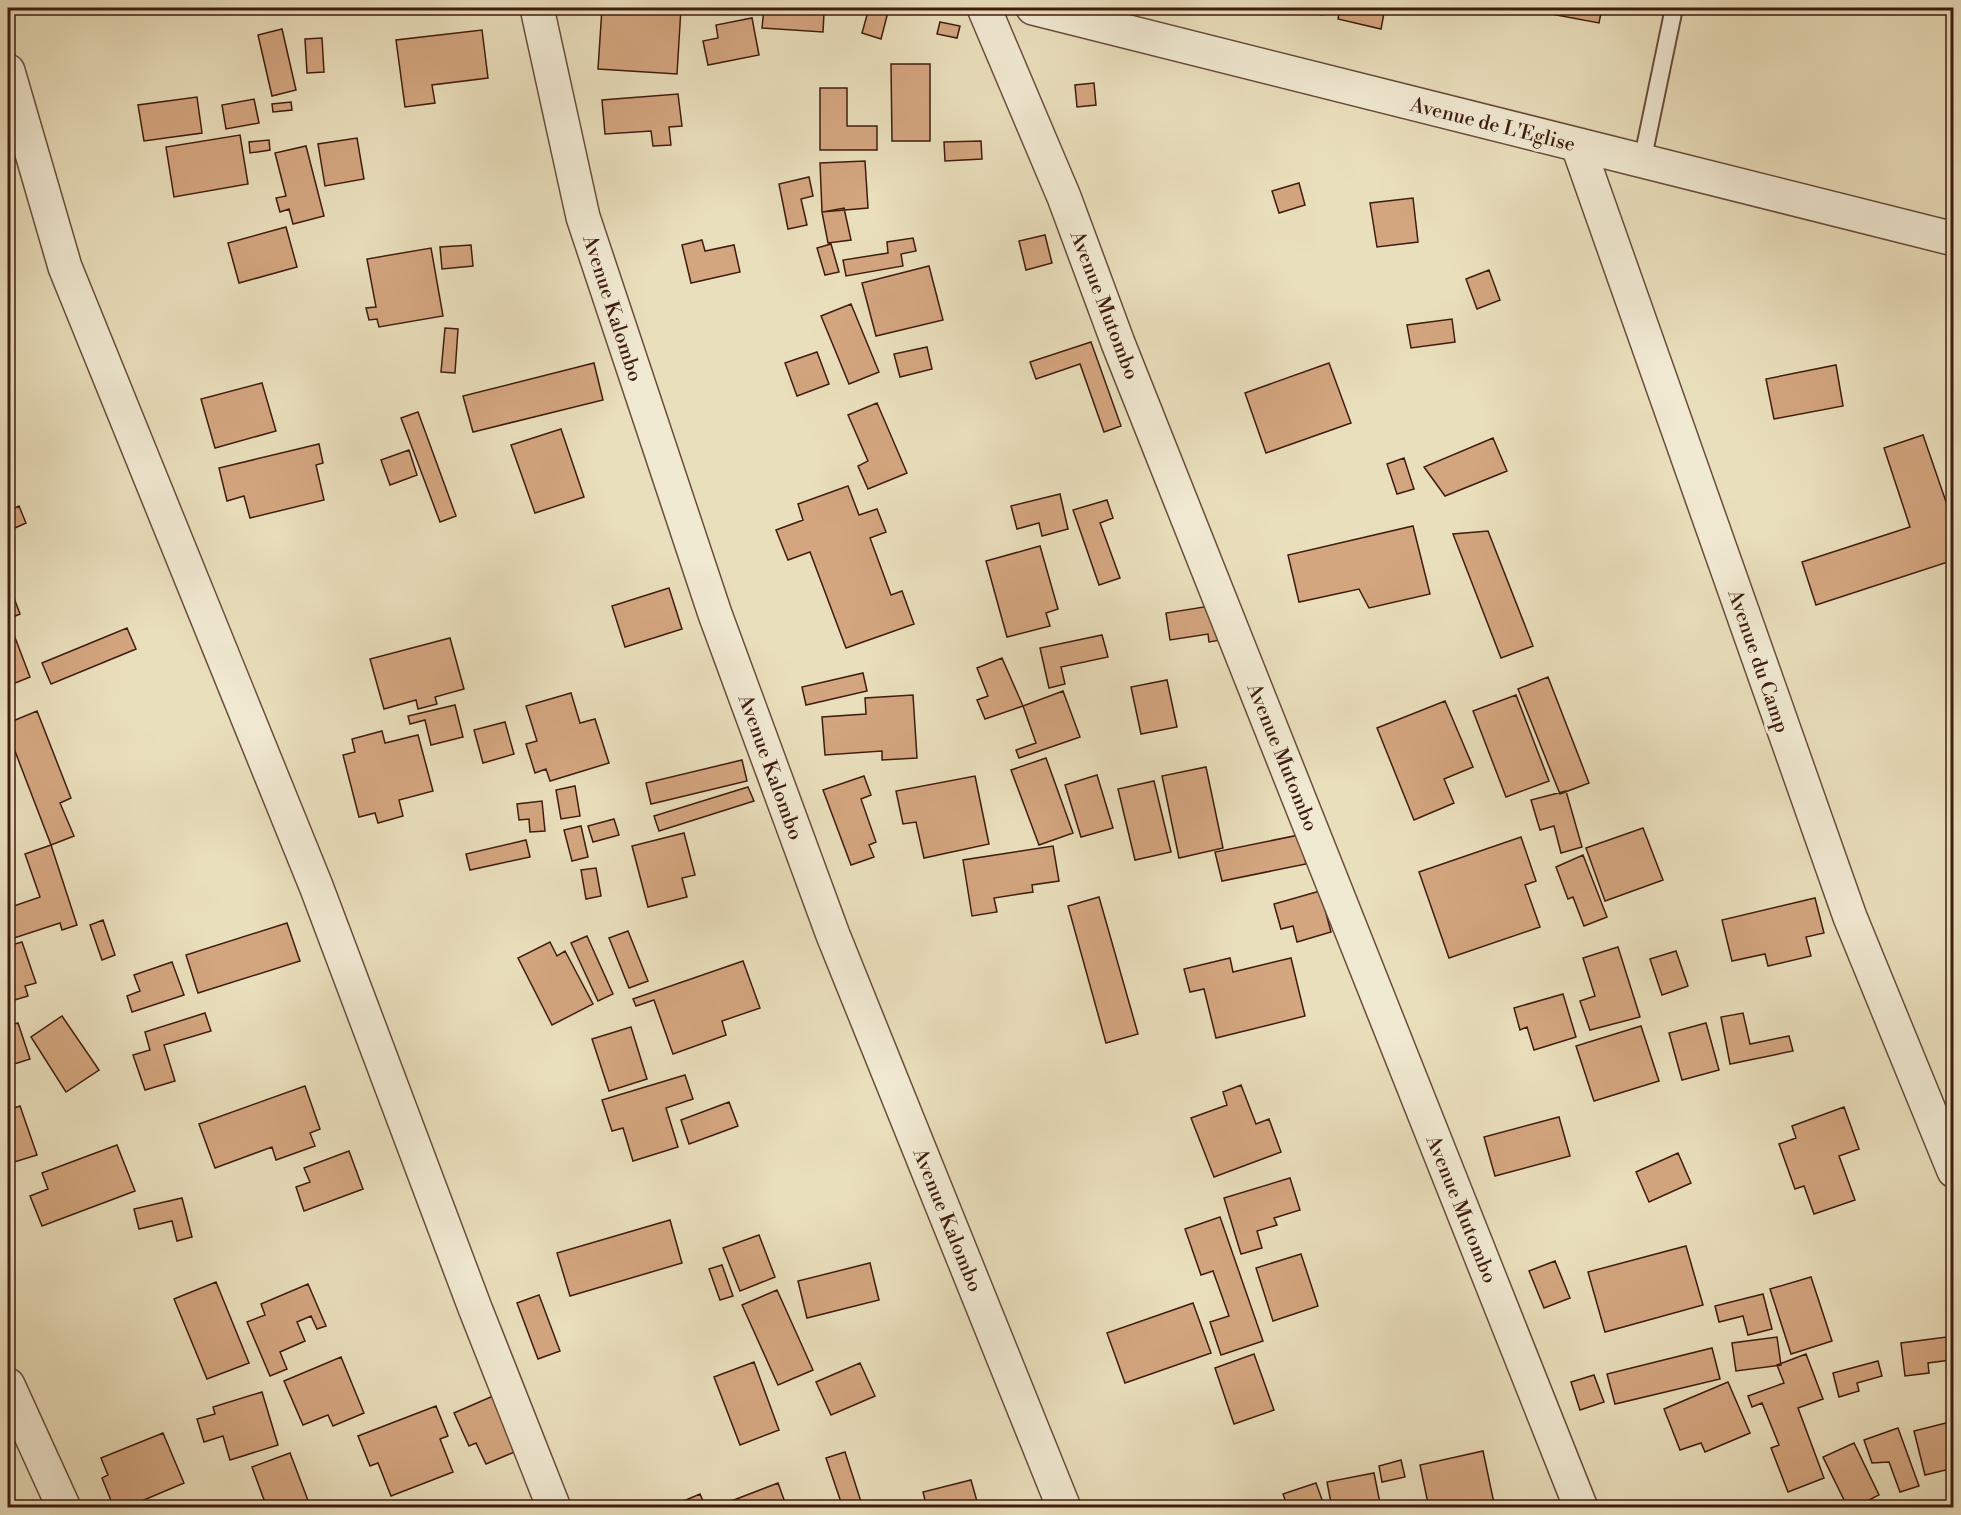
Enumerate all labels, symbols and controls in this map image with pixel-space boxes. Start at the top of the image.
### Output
street label: Avenue de L'Eglise [1407,93,1578,158]
street label: Avenue Mutombo [1063,227,1143,383]
street label: Avenue Kalombo [576,231,647,385]
street label: Avenue du Camp [1721,586,1794,736]
street label: Avenue Mutombo [1240,679,1323,835]
street label: Avenue Kalombo [731,690,807,844]
street label: Avenue Mutombo [1419,1131,1502,1287]
street label: Avenue Kalombo [906,1144,987,1296]

